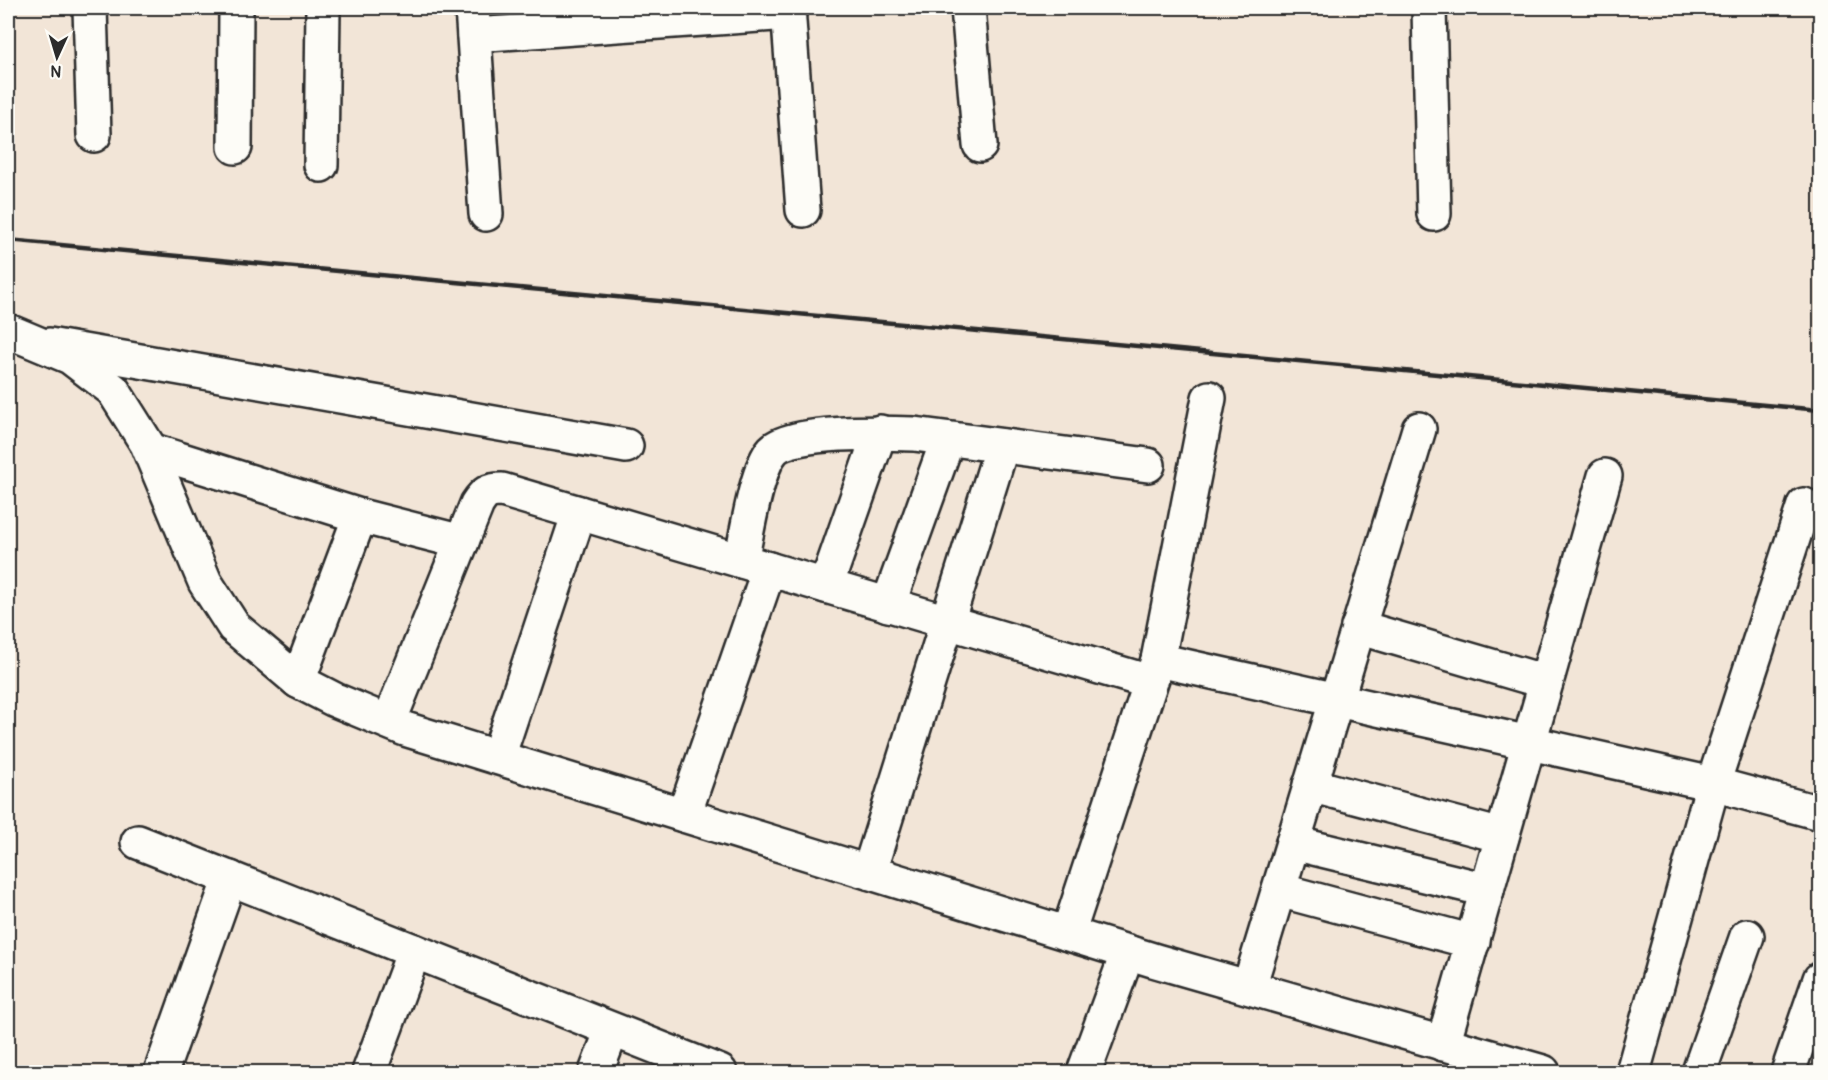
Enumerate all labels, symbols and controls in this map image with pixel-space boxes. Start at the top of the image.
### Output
north arrow [27,27,87,87]
text: N [50,61,62,81]

